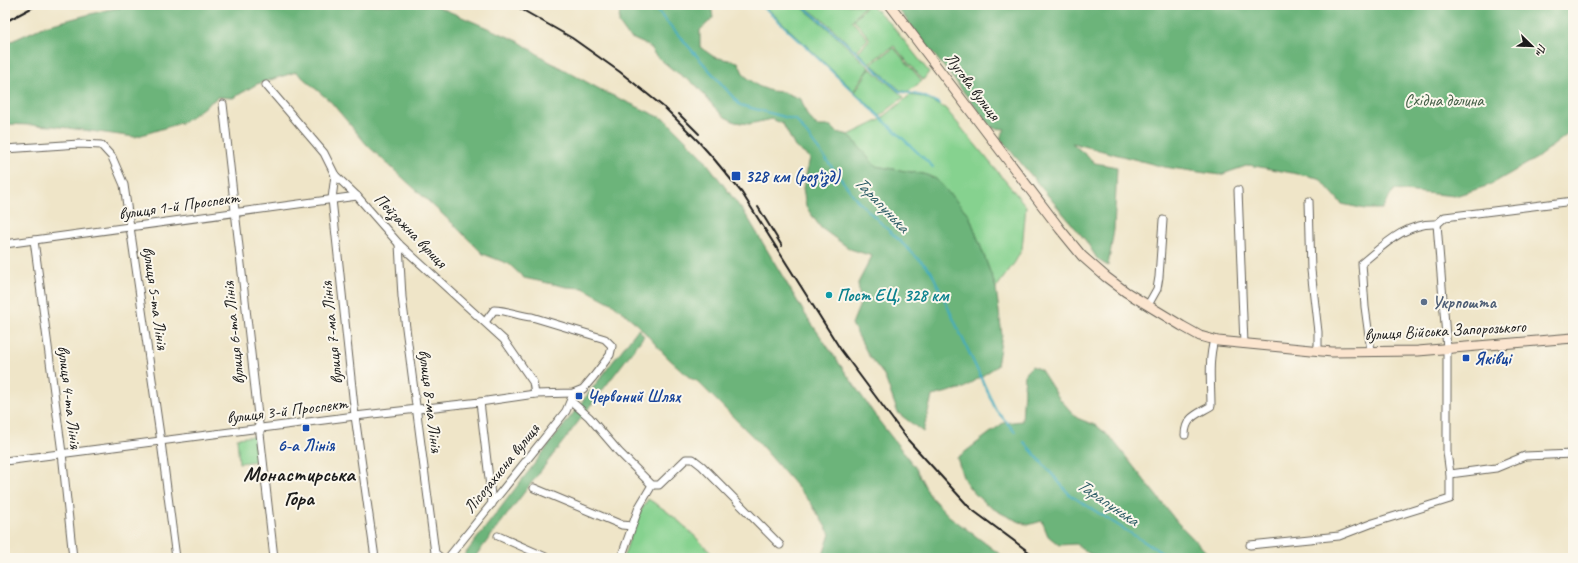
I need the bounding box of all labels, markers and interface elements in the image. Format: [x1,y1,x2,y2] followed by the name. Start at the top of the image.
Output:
[1512,26,1552,66] north arrow
[1532,42,1550,59] text: Пн
[940,48,1006,125] street label: Лугова вулиця
[1404,90,1485,111] park label: Східна долина
[745,166,841,188] place label: 328 км (роз'їзд)
[730,170,742,182] marker: 328 км (роз'їзд)
[850,171,916,238] water label: Тарапунька
[117,186,242,224] street label: вулиця 1-й Проспект
[369,189,453,274] street label: Пейзажна вулиця
[138,245,173,352] street label: вулиця 5-та Лінія
[218,279,249,386] street label: вулиця 6-та Лінія
[316,280,347,386] street label: вулиця 7-ма Лінія
[837,285,950,306] place label: Пост ЕЦ, 328 км
[824,290,834,300] marker: Пост ЕЦ, 328 км
[1432,292,1497,313] place label: Укрпошта
[1419,297,1429,307] marker: Укрпошта
[1364,316,1527,345] street label: вулиця Війська Запорозького
[53,344,86,451] street label: вулиця 4-та Лінія
[414,348,447,455] street label: вулиця 8-ма Лінія
[1474,348,1513,369] place label: Яківці
[1461,353,1471,363] marker: Яківці
[587,386,682,407] place label: Червоний Шлях
[574,391,584,401] marker: Червоний Шлях
[225,392,350,428] street label: вулиця 3-й Проспект
[459,419,545,518] street label: Лісозахисна вулиця
[301,423,311,433] marker: 6-а Лінія
[278,435,335,456] place label: 6-а Лінія
[243,461,356,511] district label: Монастирська Гора
[1073,473,1145,532] water label: Тарапунька

